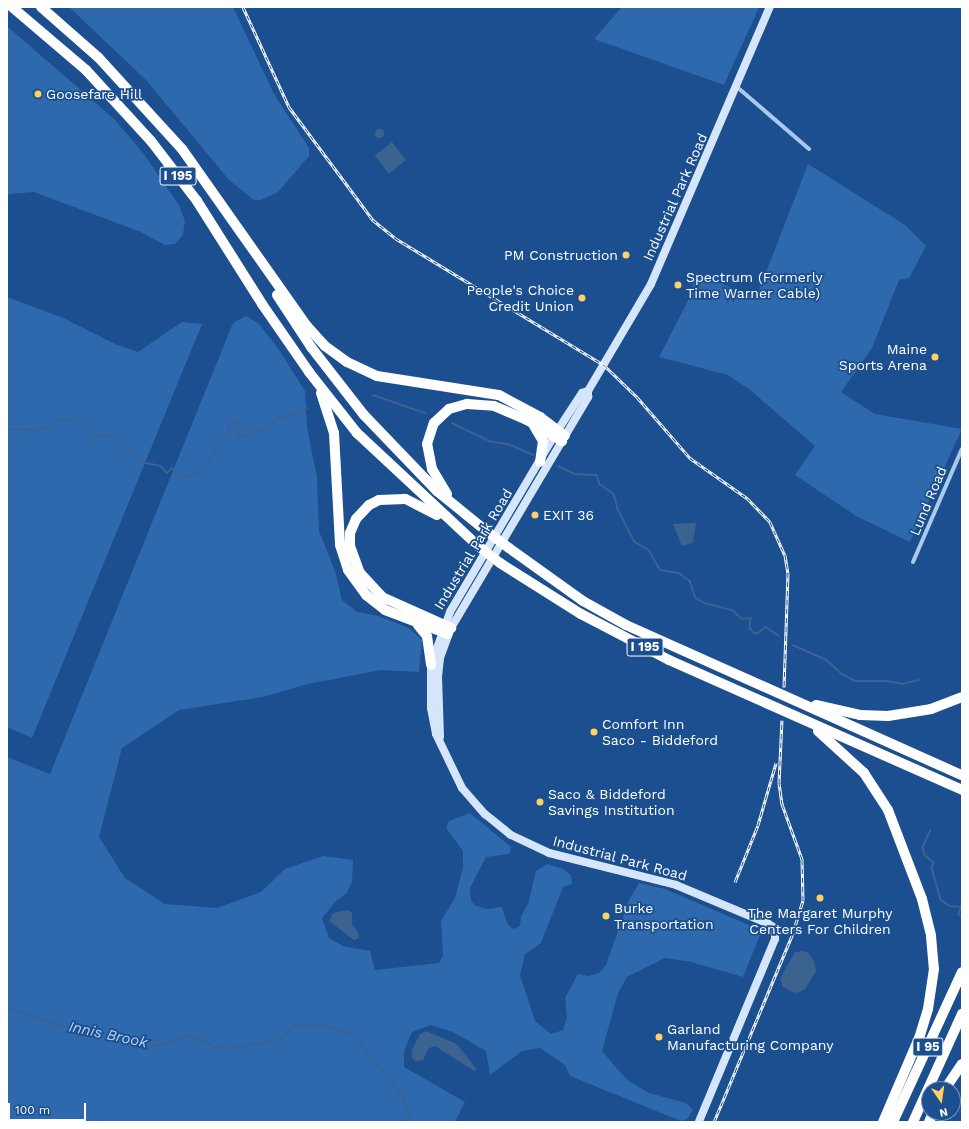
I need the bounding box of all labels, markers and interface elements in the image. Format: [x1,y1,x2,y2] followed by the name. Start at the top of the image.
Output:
[46,86,142,102] place label: Goosefare Hill
[33,89,43,99] marker: Goosefare Hill
[639,130,711,264] street label: Industrial Park Road
[159,165,197,187] road number: I 195
[504,247,618,263] place label: PM Construction
[621,250,631,260] marker: PM Construction
[686,269,823,302] place label: Spectrum (Formerly Time Warner Cable)
[673,280,683,290] marker: Spectrum (Formerly Time Warner Cable)
[467,282,574,314] place label: People's Choice Credit Union
[577,293,587,303] marker: People's Choice Credit Union
[838,341,927,374] place label: Maine Sports Arena
[930,352,940,362] marker: Maine Sports Arena
[906,464,950,538] street label: Lund Road
[430,485,516,613] street label: Industrial Park Road
[543,507,594,523] place label: EXIT 36
[530,510,540,520] marker: EXIT 36
[626,636,664,658] road number: I 195
[602,716,718,748] place label: Comfort Inn Saco - Biddeford
[589,727,599,737] marker: Comfort Inn Saco - Biddeford
[548,786,675,818] place label: Saco & Biddeford Savings Institution
[535,797,545,807] marker: Saco & Biddeford Savings Institution
[551,832,689,884] street label: Industrial Park Road
[815,893,825,903] marker: The Margaret Murphy Centers For Children
[614,900,714,932] place label: Burke Transportation
[748,905,892,938] place label: The Margaret Murphy Centers For Children
[601,911,611,921] marker: Burke Transportation
[67,1018,149,1052] water label: Innis Brook
[667,1021,834,1054] place label: Garland Manufacturing Company
[654,1032,664,1042] marker: Garland Manufacturing Company
[912,1036,944,1058] road number: I 95
[921,1081,961,1121] north arrow
[10,1095,88,1121] scale bar
[15,1103,50,1117] text: 100 m
[938,1105,949,1119] text: N

